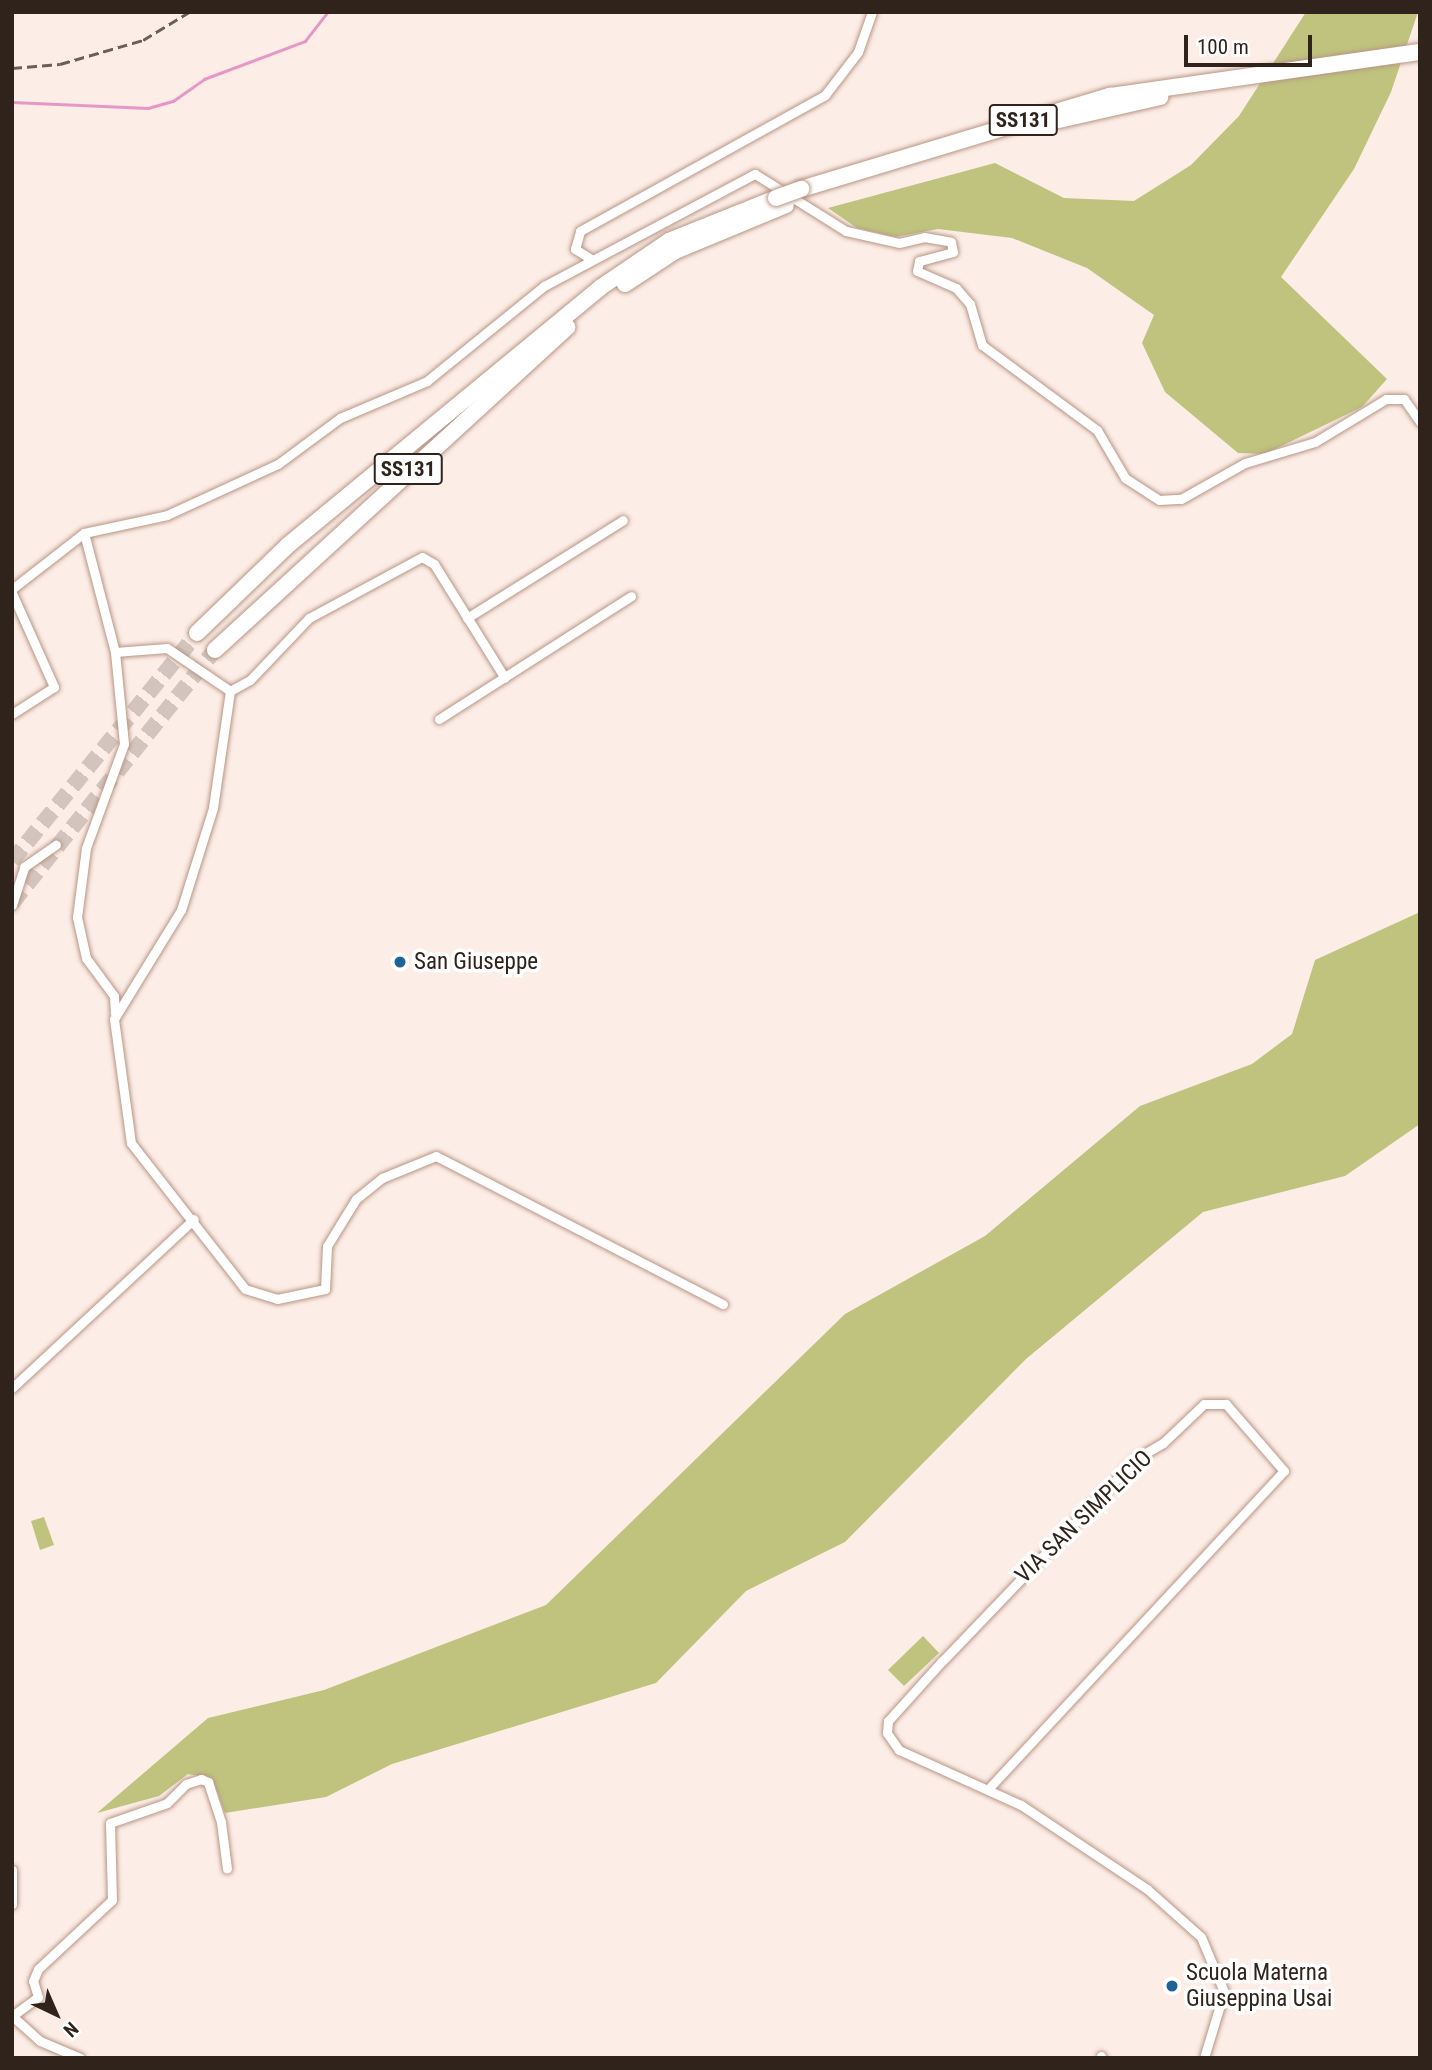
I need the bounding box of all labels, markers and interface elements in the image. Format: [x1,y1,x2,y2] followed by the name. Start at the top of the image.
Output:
[1187,21,1315,65] scale bar
[1197,35,1249,59] text: 100 m
[988,102,1058,138] road number: SS131
[373,452,443,486] road number: SS131
[414,948,538,976] place label: San Giuseppe
[392,954,408,970] marker: San Giuseppe
[1010,1445,1158,1589] street label: VIA SAN SIMPLICIO
[1186,1959,1332,2013] place label: Scuola Materna Giuseppina Usai
[1164,1978,1180,1994] marker: Scuola Materna Giuseppina Usai
[21,1979,91,2049] north arrow
[59,2017,83,2042] text: N

